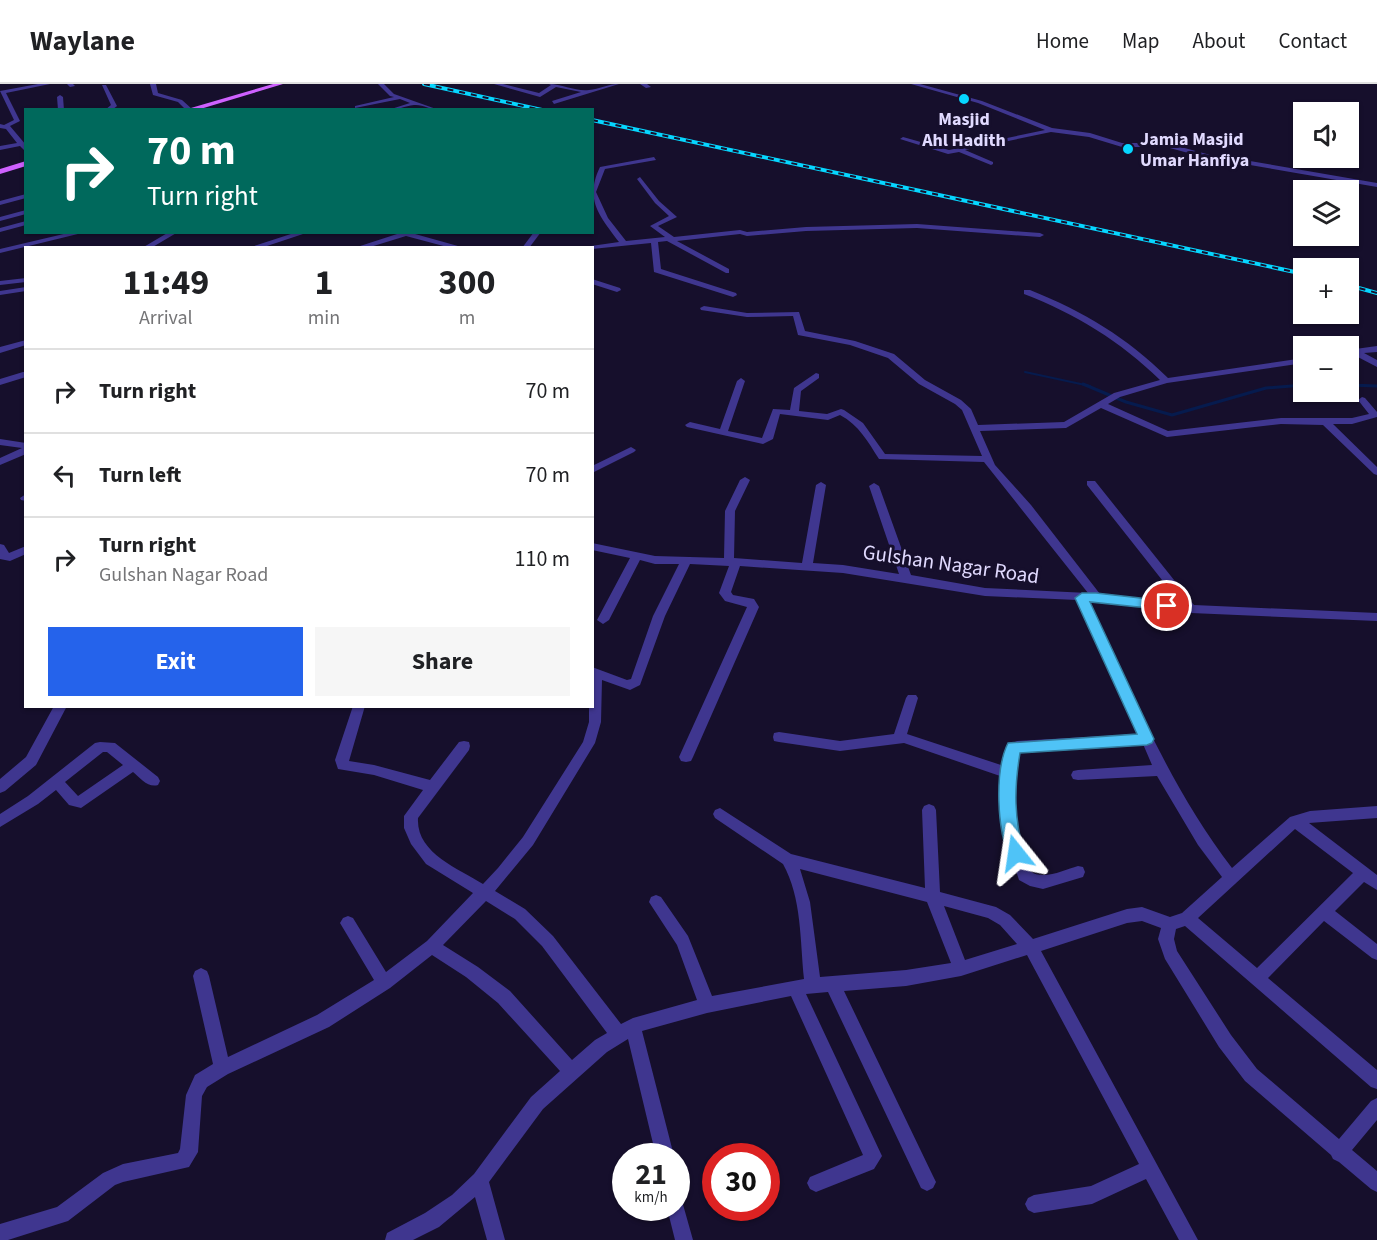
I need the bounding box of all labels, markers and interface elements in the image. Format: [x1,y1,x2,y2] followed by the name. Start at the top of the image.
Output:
[30,21,135,61] text: Waylane
[1036,26,1089,56] text: Home
[1122,26,1160,56] text: Map
[1193,26,1245,56] text: About
[1278,26,1347,56] text: Contact
[957,92,971,106] marker: Masjid Ahl Hadith
[1293,102,1359,402] map controls
[1293,102,1359,168] button: sound
[921,107,1006,153] place label: Masjid Ahl Hadith
[147,121,236,181] text: 70 m
[1140,127,1249,173] place label: Jamia Masjid Umar Hanfiya
[48,132,126,210] icon: right
[1121,142,1135,156] marker: Jamia Masjid Umar Hanfiya
[147,177,258,216] text: Turn right
[1293,180,1359,246] button: layers
[122,257,209,308] text: 11:49
[314,257,333,308] text: 1
[439,257,496,308] text: 300
[1293,258,1359,324] button: +
[139,304,193,332] text: Arrival
[308,304,340,332] text: min
[459,304,475,332] text: m
[1293,336,1359,402] button: −
[48,375,81,408] icon: right
[99,375,196,407] text: Turn right
[525,375,570,407] text: 70 m
[48,459,81,492] icon: left
[99,459,181,491] text: Turn left
[525,459,570,491] text: 70 m
[99,529,196,561] text: Turn right
[861,537,1041,591] street label: Gulshan Nagar Road
[48,543,81,576] icon: right
[515,543,570,575] text: 110 m
[99,561,268,589] text: Gulshan Nagar Road
[1141,580,1192,631] pin
[1150,589,1183,622] icon: arrive
[48,627,303,696] button: Exit
[315,627,570,696] button: Share
[984,821,1048,885] position arrow
[702,1143,780,1221] speed limit sign: 30
[635,1153,667,1196] text: 21
[634,1187,668,1208] text: km/h

